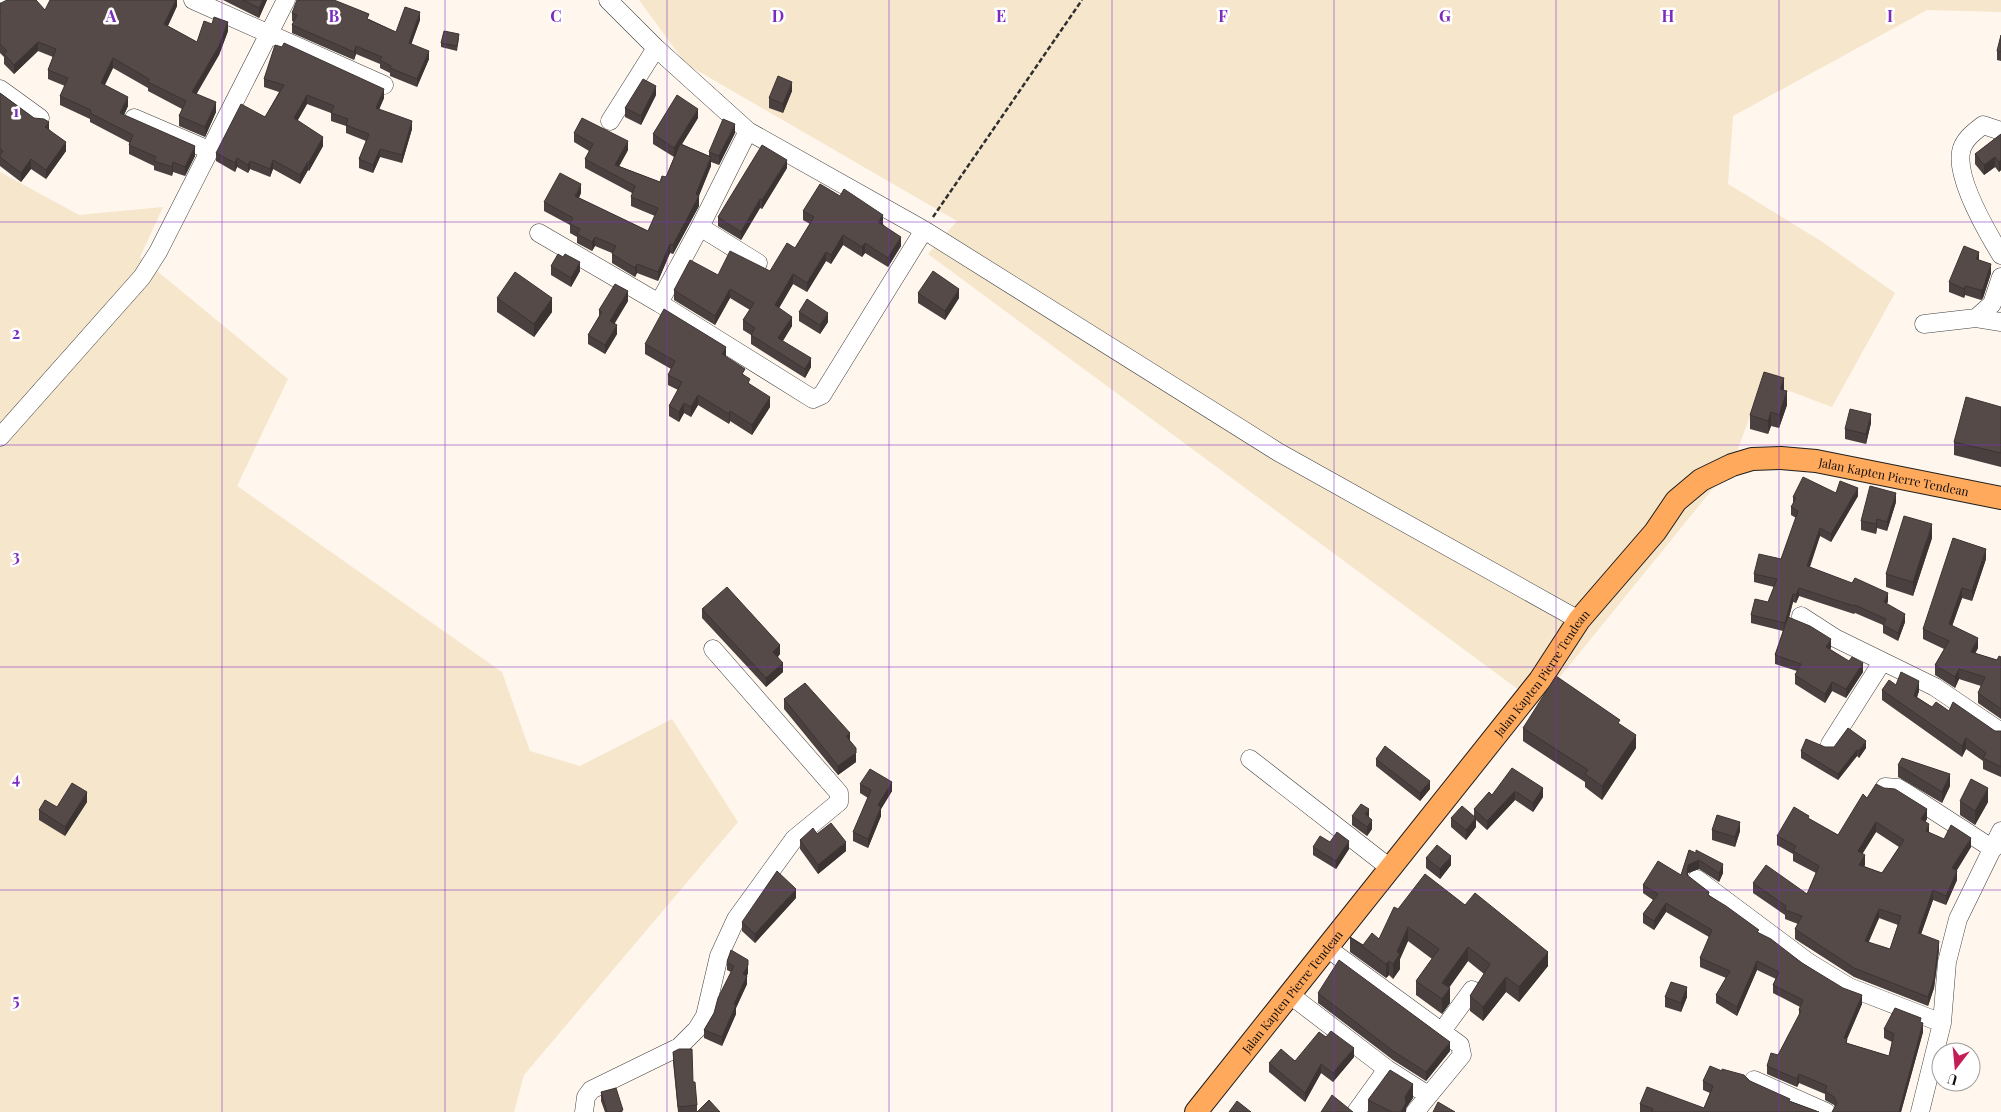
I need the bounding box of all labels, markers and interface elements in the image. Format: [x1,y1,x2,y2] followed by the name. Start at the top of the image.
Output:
[105,5,117,26] text: A
[329,5,340,26] text: B
[550,5,562,26] text: C
[772,5,784,26] text: D
[996,5,1006,26] text: E
[1218,5,1228,26] text: F
[1439,5,1451,26] text: G
[1662,5,1675,26] text: H
[1887,5,1893,26] text: I
[13,100,19,121] text: 1
[12,322,20,343] text: 2
[1816,454,1970,499] street label: Jalan Kapten Pierre Tendean
[12,545,20,566] text: 3
[1490,606,1593,740] street label: Jalan Kapten Pierre Tendean
[12,767,20,788] text: 4
[1237,927,1346,1057] street label: Jalan Kapten Pierre Tendean
[12,989,20,1010] text: 5
[1931,1042,1981,1092] north arrow
[1945,1069,1960,1090] text: U

